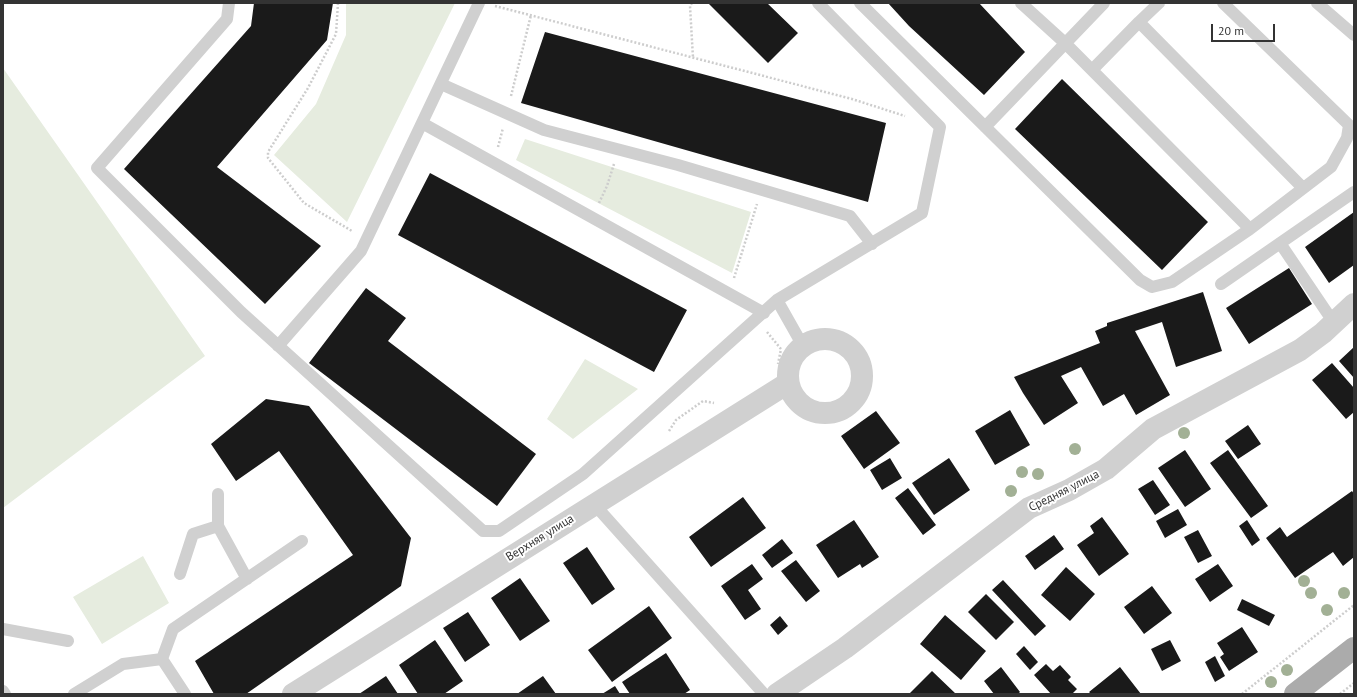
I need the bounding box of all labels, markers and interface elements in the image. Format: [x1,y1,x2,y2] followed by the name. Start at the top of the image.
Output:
[1213,16,1277,42] scale bar
[1218,23,1244,38] text: 20 m
[1026,467,1102,515] street label: Средняя улица
[503,511,577,565] street label: Верхняя улица

